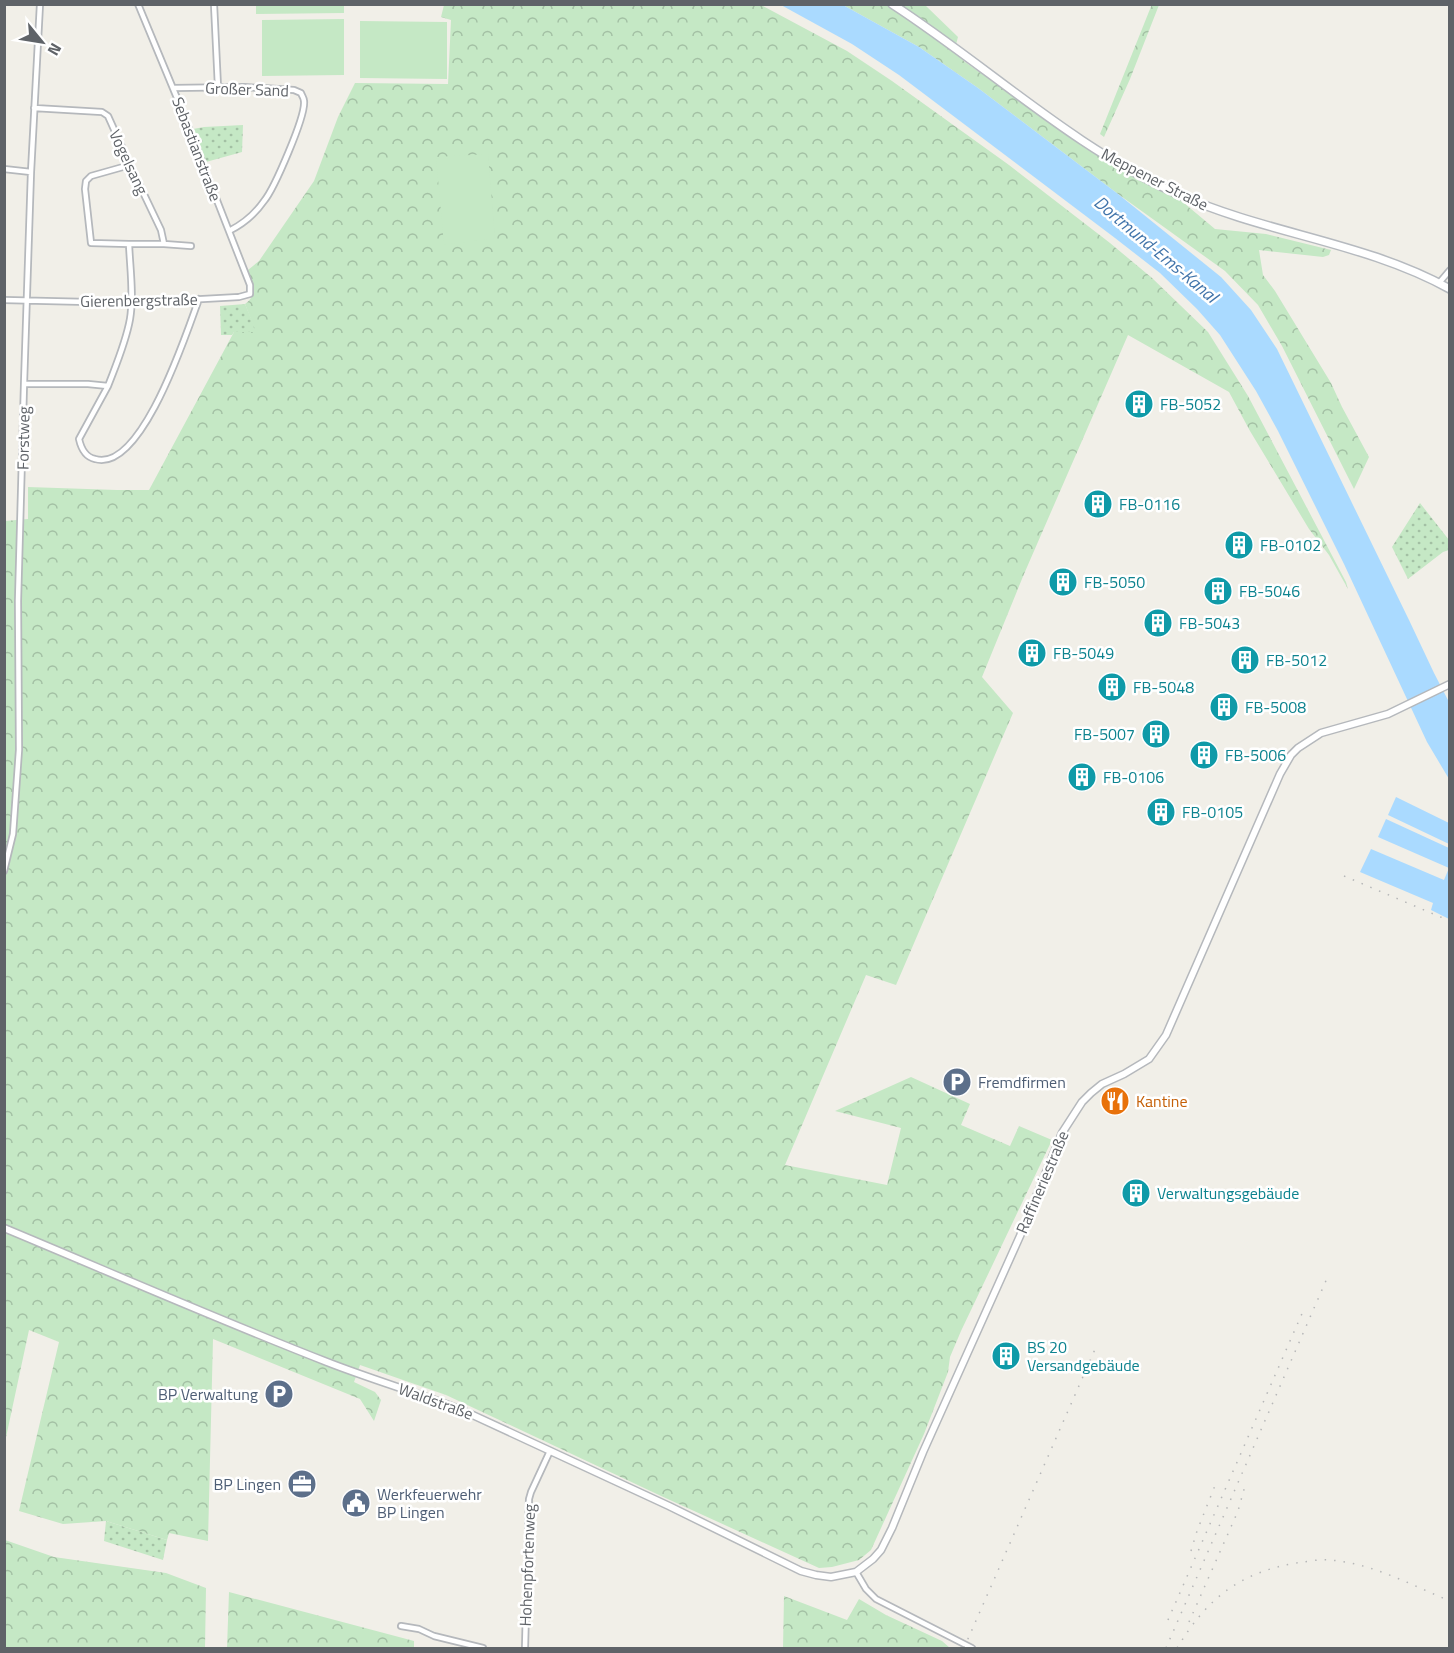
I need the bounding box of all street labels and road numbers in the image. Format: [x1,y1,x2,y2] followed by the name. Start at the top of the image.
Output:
[205,76,289,102] street label: Großer Sand
[166,93,228,205] street label: Sebastianstraße
[103,125,155,199] street label: Vogelsang
[1097,142,1213,216] street label: Meppener Straße
[80,287,198,313] street label: Gierenbergstraße
[10,406,36,470] street label: Forstweg
[1010,1127,1074,1237] street label: Raffineriestraße
[395,1376,477,1426] street label: Waldstraße
[513,1503,541,1627] street label: Hohenpfortenweg

